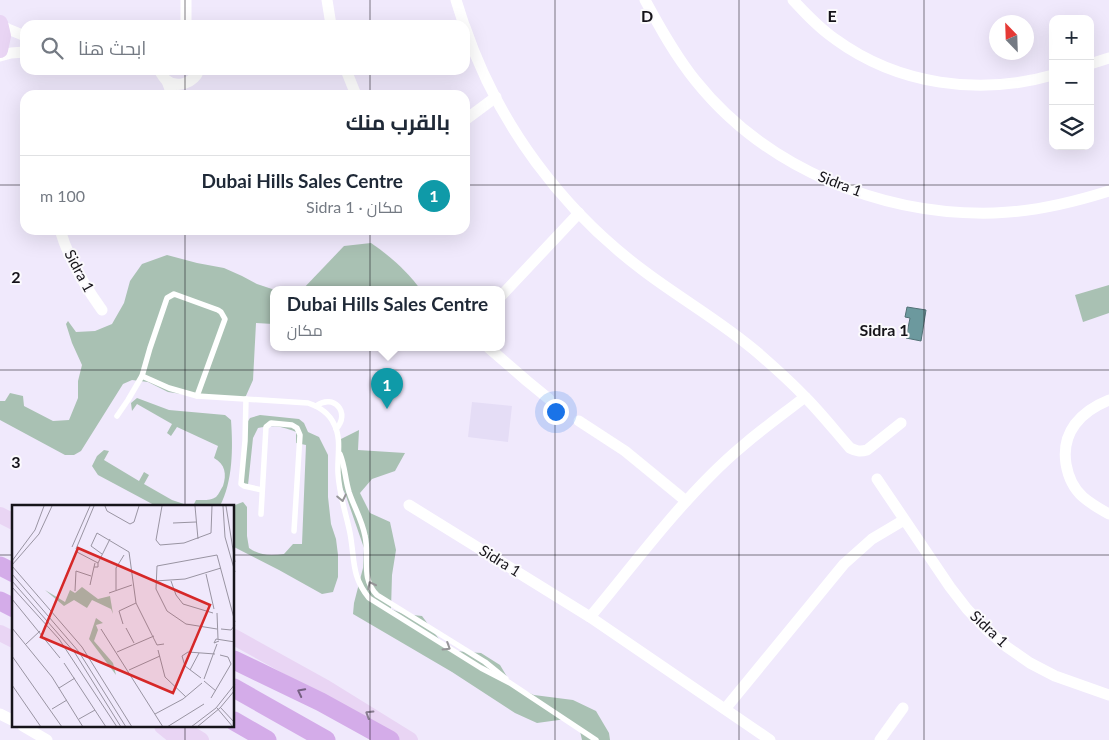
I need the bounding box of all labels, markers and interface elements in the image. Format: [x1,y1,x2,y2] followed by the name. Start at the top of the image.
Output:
[641,6,653,25] text: D
[827,6,837,25] text: E
[989,15,1034,60] north arrow
[1049,15,1094,150] map controls
[1049,15,1094,60] button: +
[20,20,470,75] search box
[38,34,66,62] icon: search
[78,36,146,59] text: ابحث هنا
[1049,60,1094,105] button: −
[1049,105,1094,150] button: layers
[346,109,450,134] text: بالقرب منك
[816,167,865,200] street label: Sidra 1
[201,169,403,192] text: Dubai Hills Sales Centre
[40,186,85,205] text: 100 m
[429,186,439,205] text: 1
[306,197,403,216] text: مكان · Sidra 1
[61,246,98,295] street label: Sidra 1
[11,267,21,286] text: 2
[270,286,505,351] popup
[287,292,488,315] text: Dubai Hills Sales Centre
[287,320,323,339] text: مكان
[859,320,909,339] district label: Sidra 1
[371,368,403,409] pin: 1
[543,399,569,425] your location
[11,452,21,471] text: 3
[336,493,346,502] one-way arrow
[12,505,235,728] inset map
[477,540,525,580] street label: Sidra 1
[367,582,377,591] one-way arrow
[967,606,1012,650] street label: Sidra 1
[442,640,451,650] one-way arrow
[297,688,306,698] one-way arrow
[366,711,375,720] one-way arrow

